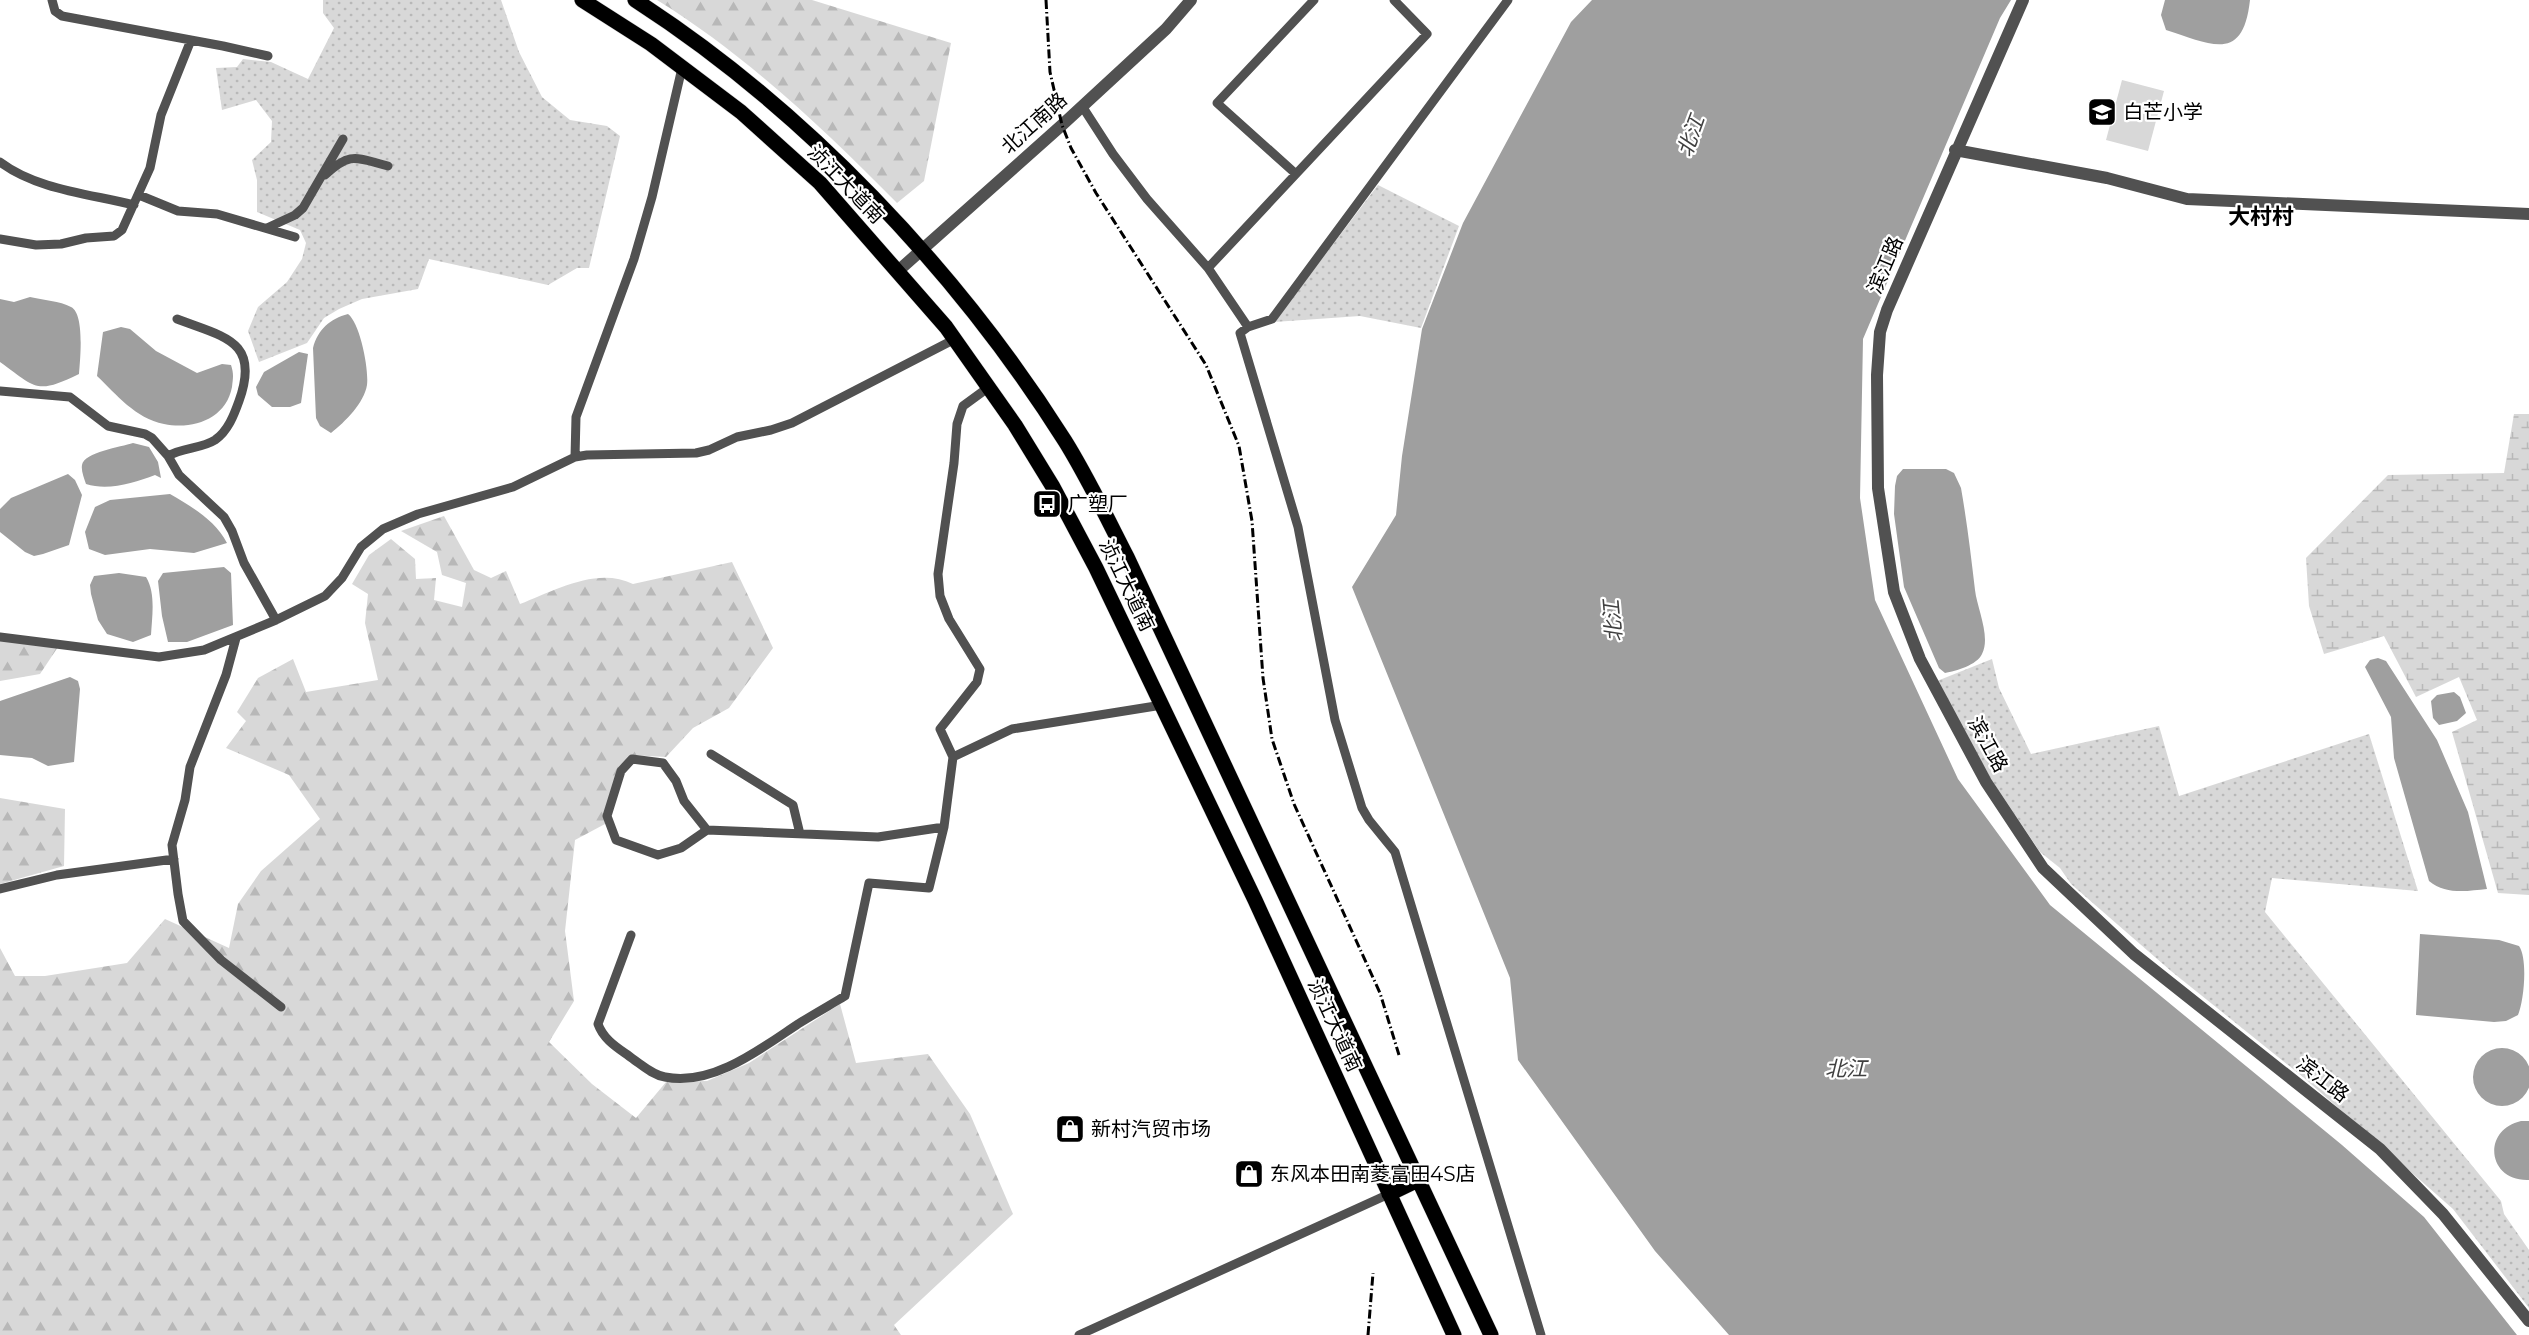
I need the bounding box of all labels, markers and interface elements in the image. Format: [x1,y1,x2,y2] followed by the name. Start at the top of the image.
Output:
[996,87,1072,159] street label: 北江南路
[2086,96,2118,128] school or university icon: 白芒小学
[2123,100,2203,124] place label: 白芒小学
[1672,110,1710,160] water label: 北江
[803,140,889,228] street label: 浈江大道南
[2228,203,2294,230] district label: 大村村
[1862,233,1908,297] street label: 滨江路
[1031,488,1063,520] bus stop icon: 广塑厂
[1068,492,1128,516] place label: 广塑厂
[1094,535,1160,635] street label: 浈江大道南
[1598,597,1627,643] water label: 北江
[1963,712,2013,776] street label: 滨江路
[1303,975,1367,1075] street label: 浈江大道南
[2292,1051,2354,1107] street label: 滨江路
[1825,1056,1869,1081] water label: 北江
[1054,1113,1086,1145] shop icon: 新村汽贸市场
[1091,1117,1211,1141] place label: 新村汽贸市场
[1233,1158,1265,1190] shop icon: 东风本田南菱富田4S店
[1270,1162,1476,1186] place label: 东风本田南菱富田4S店

